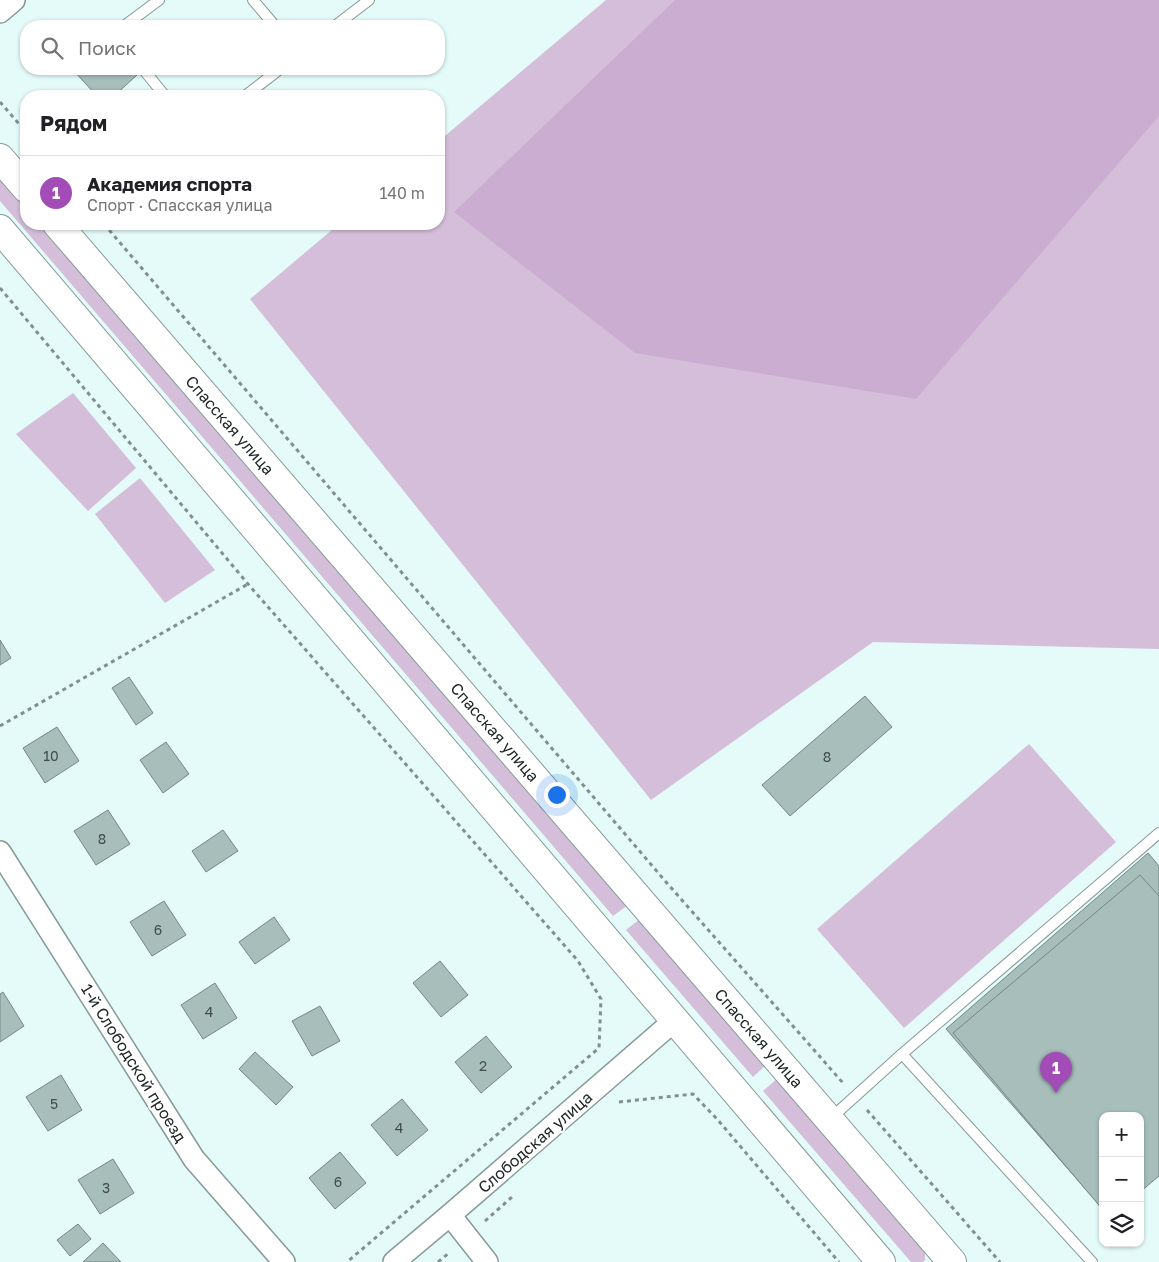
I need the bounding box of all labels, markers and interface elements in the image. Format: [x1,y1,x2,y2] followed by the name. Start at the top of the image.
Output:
[20,20,445,75] search box
[38,34,66,62] icon: search
[78,36,137,59] text: Поиск
[40,110,107,136] text: Рядом
[87,172,252,195] text: Академия спорта
[52,183,60,203] text: 1
[379,183,425,203] text: 140 m
[87,195,272,215] text: Спорт · Спасская улица
[181,371,279,479] street label: Спасская улица
[446,678,544,786] street label: Спасская улица
[43,747,59,764] house number: 10
[823,748,831,765] house number: 8
[544,782,570,808] your location
[98,830,106,847] house number: 8
[154,921,162,938] house number: 6
[77,980,191,1146] street label: 1-й Слободской проезд
[710,984,808,1092] street label: Спасская улица
[205,1003,213,1020] house number: 4
[1040,1052,1072,1093] pin: 1
[479,1057,487,1074] house number: 2
[474,1087,596,1197] street label: Слободская улица
[50,1095,58,1112] house number: 5
[1099,1112,1144,1247] map controls
[1099,1112,1144,1157] button: +
[395,1119,403,1136] house number: 4
[1099,1157,1144,1202] button: −
[334,1173,342,1190] house number: 6
[102,1179,110,1196] house number: 3
[1099,1202,1144,1247] button: layers

